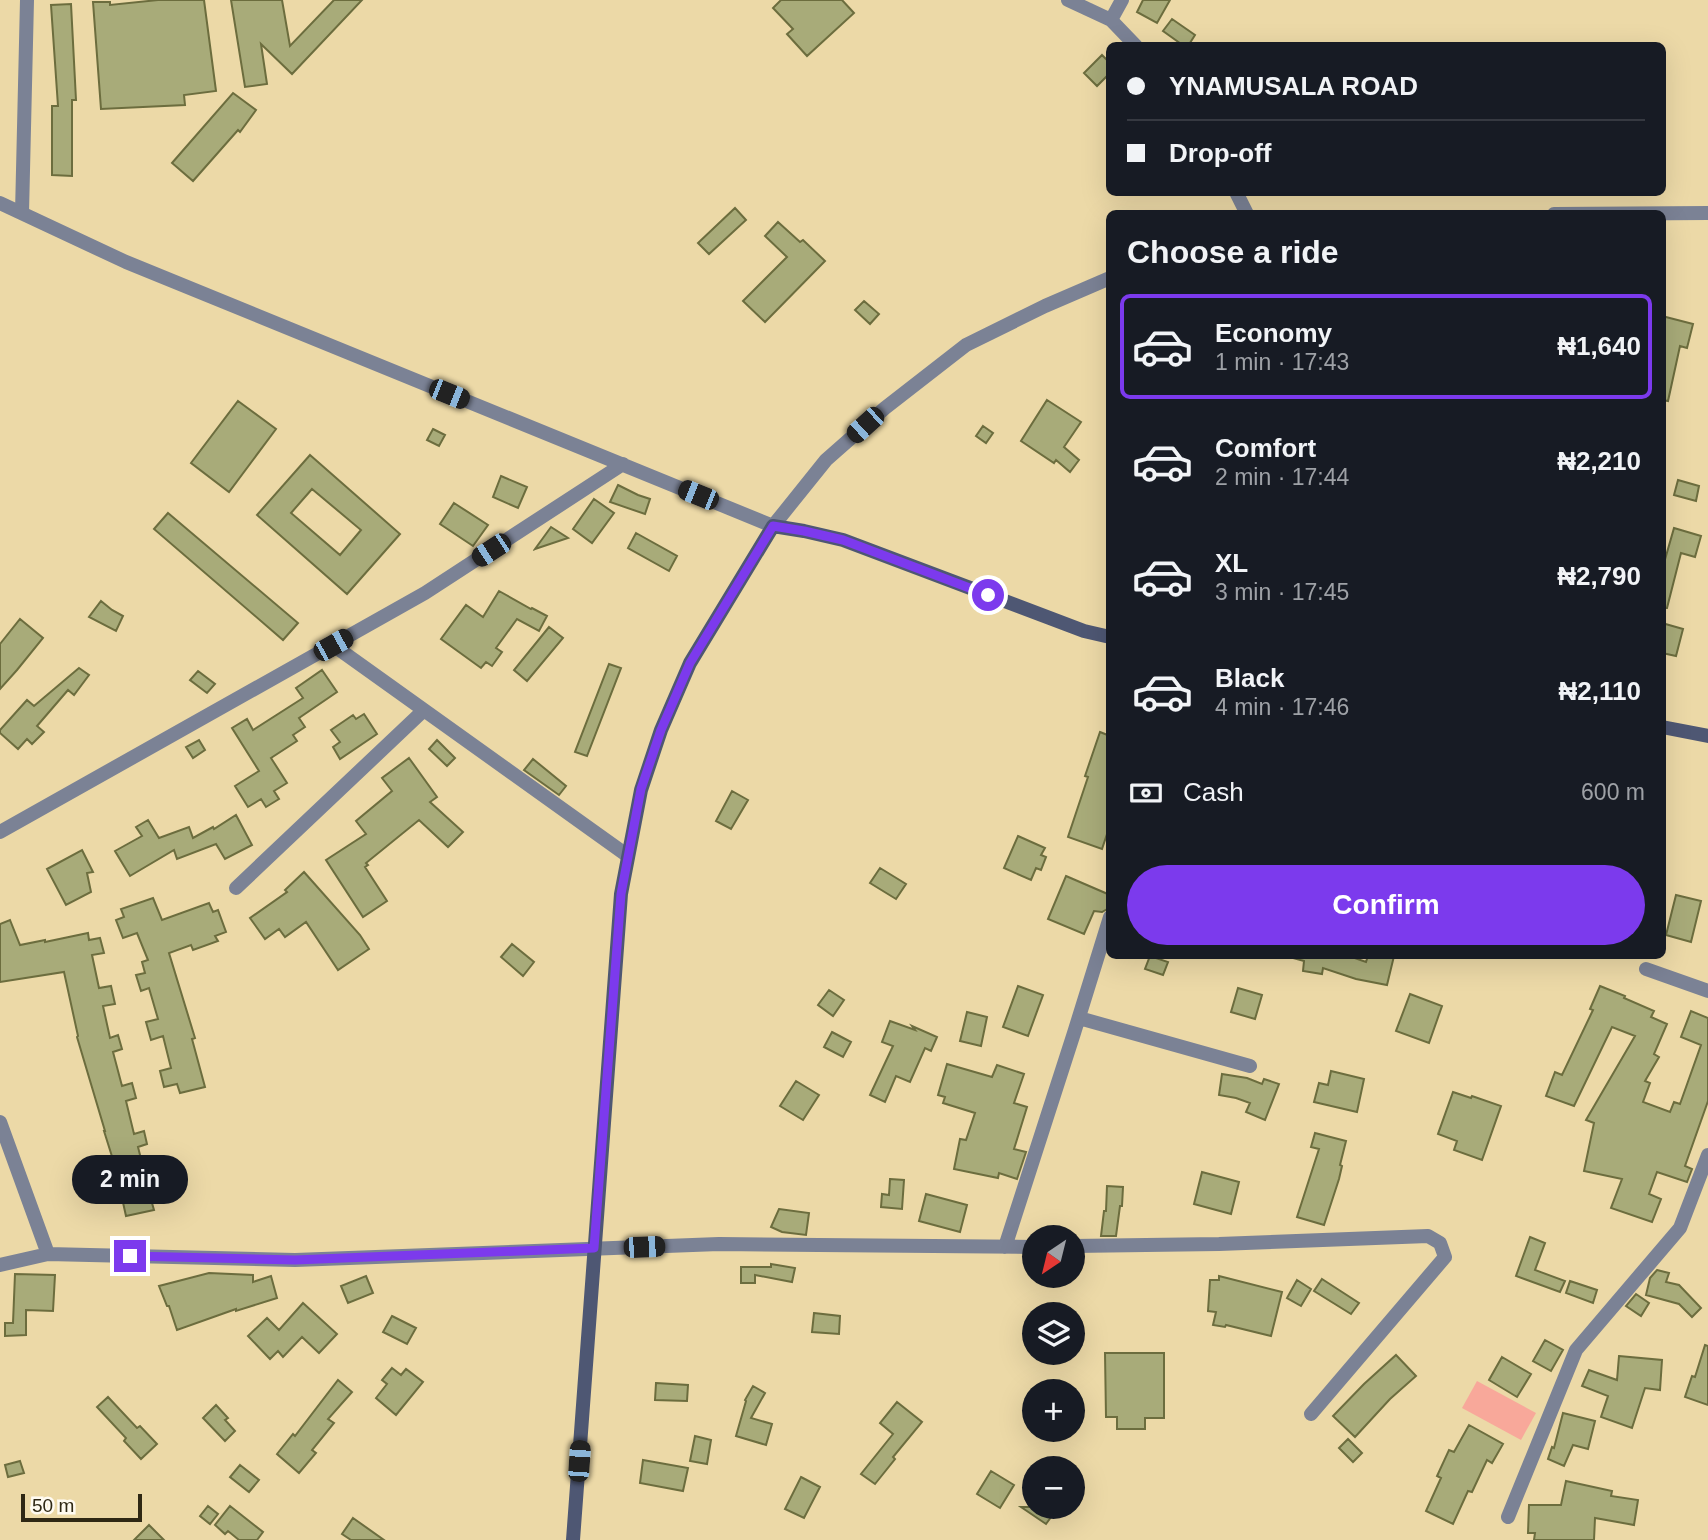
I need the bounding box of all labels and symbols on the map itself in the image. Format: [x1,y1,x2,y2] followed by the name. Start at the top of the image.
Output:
[426,376,473,412] car
[843,403,888,447] car
[675,477,722,513] car
[468,530,515,570] car
[972,579,1004,611] route start
[310,626,357,664] car
[72,1154,188,1204] callout: 2 min
[1022,1225,1085,1288] north arrow
[623,1236,666,1258] car
[114,1240,146,1272] route end
[568,1439,591,1483] car
[21,1491,142,1523] scale bar

